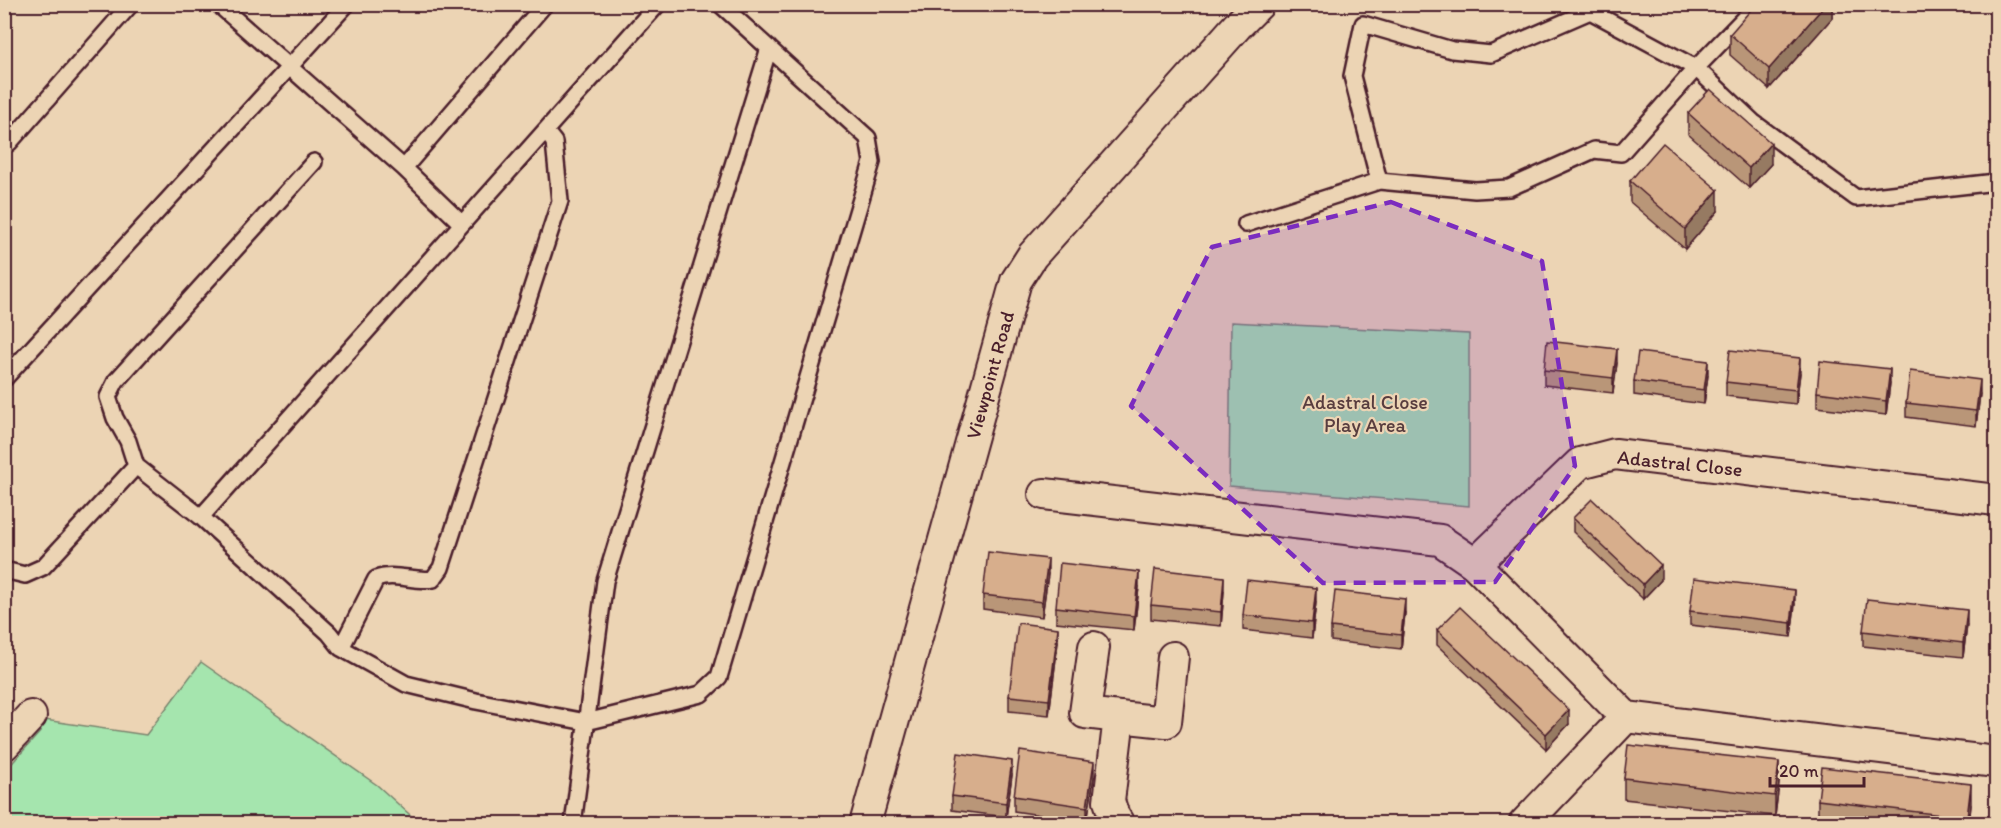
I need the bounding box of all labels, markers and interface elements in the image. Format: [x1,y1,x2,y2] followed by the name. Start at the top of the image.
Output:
[961,308,1019,442] street label: Viewpoint Road
[1302,390,1428,437] park label: Adastral Close Play Area
[1616,444,1744,482] street label: Adastral Close
[1770,750,1864,788] scale bar
[1779,760,1819,782] text: 20 m

